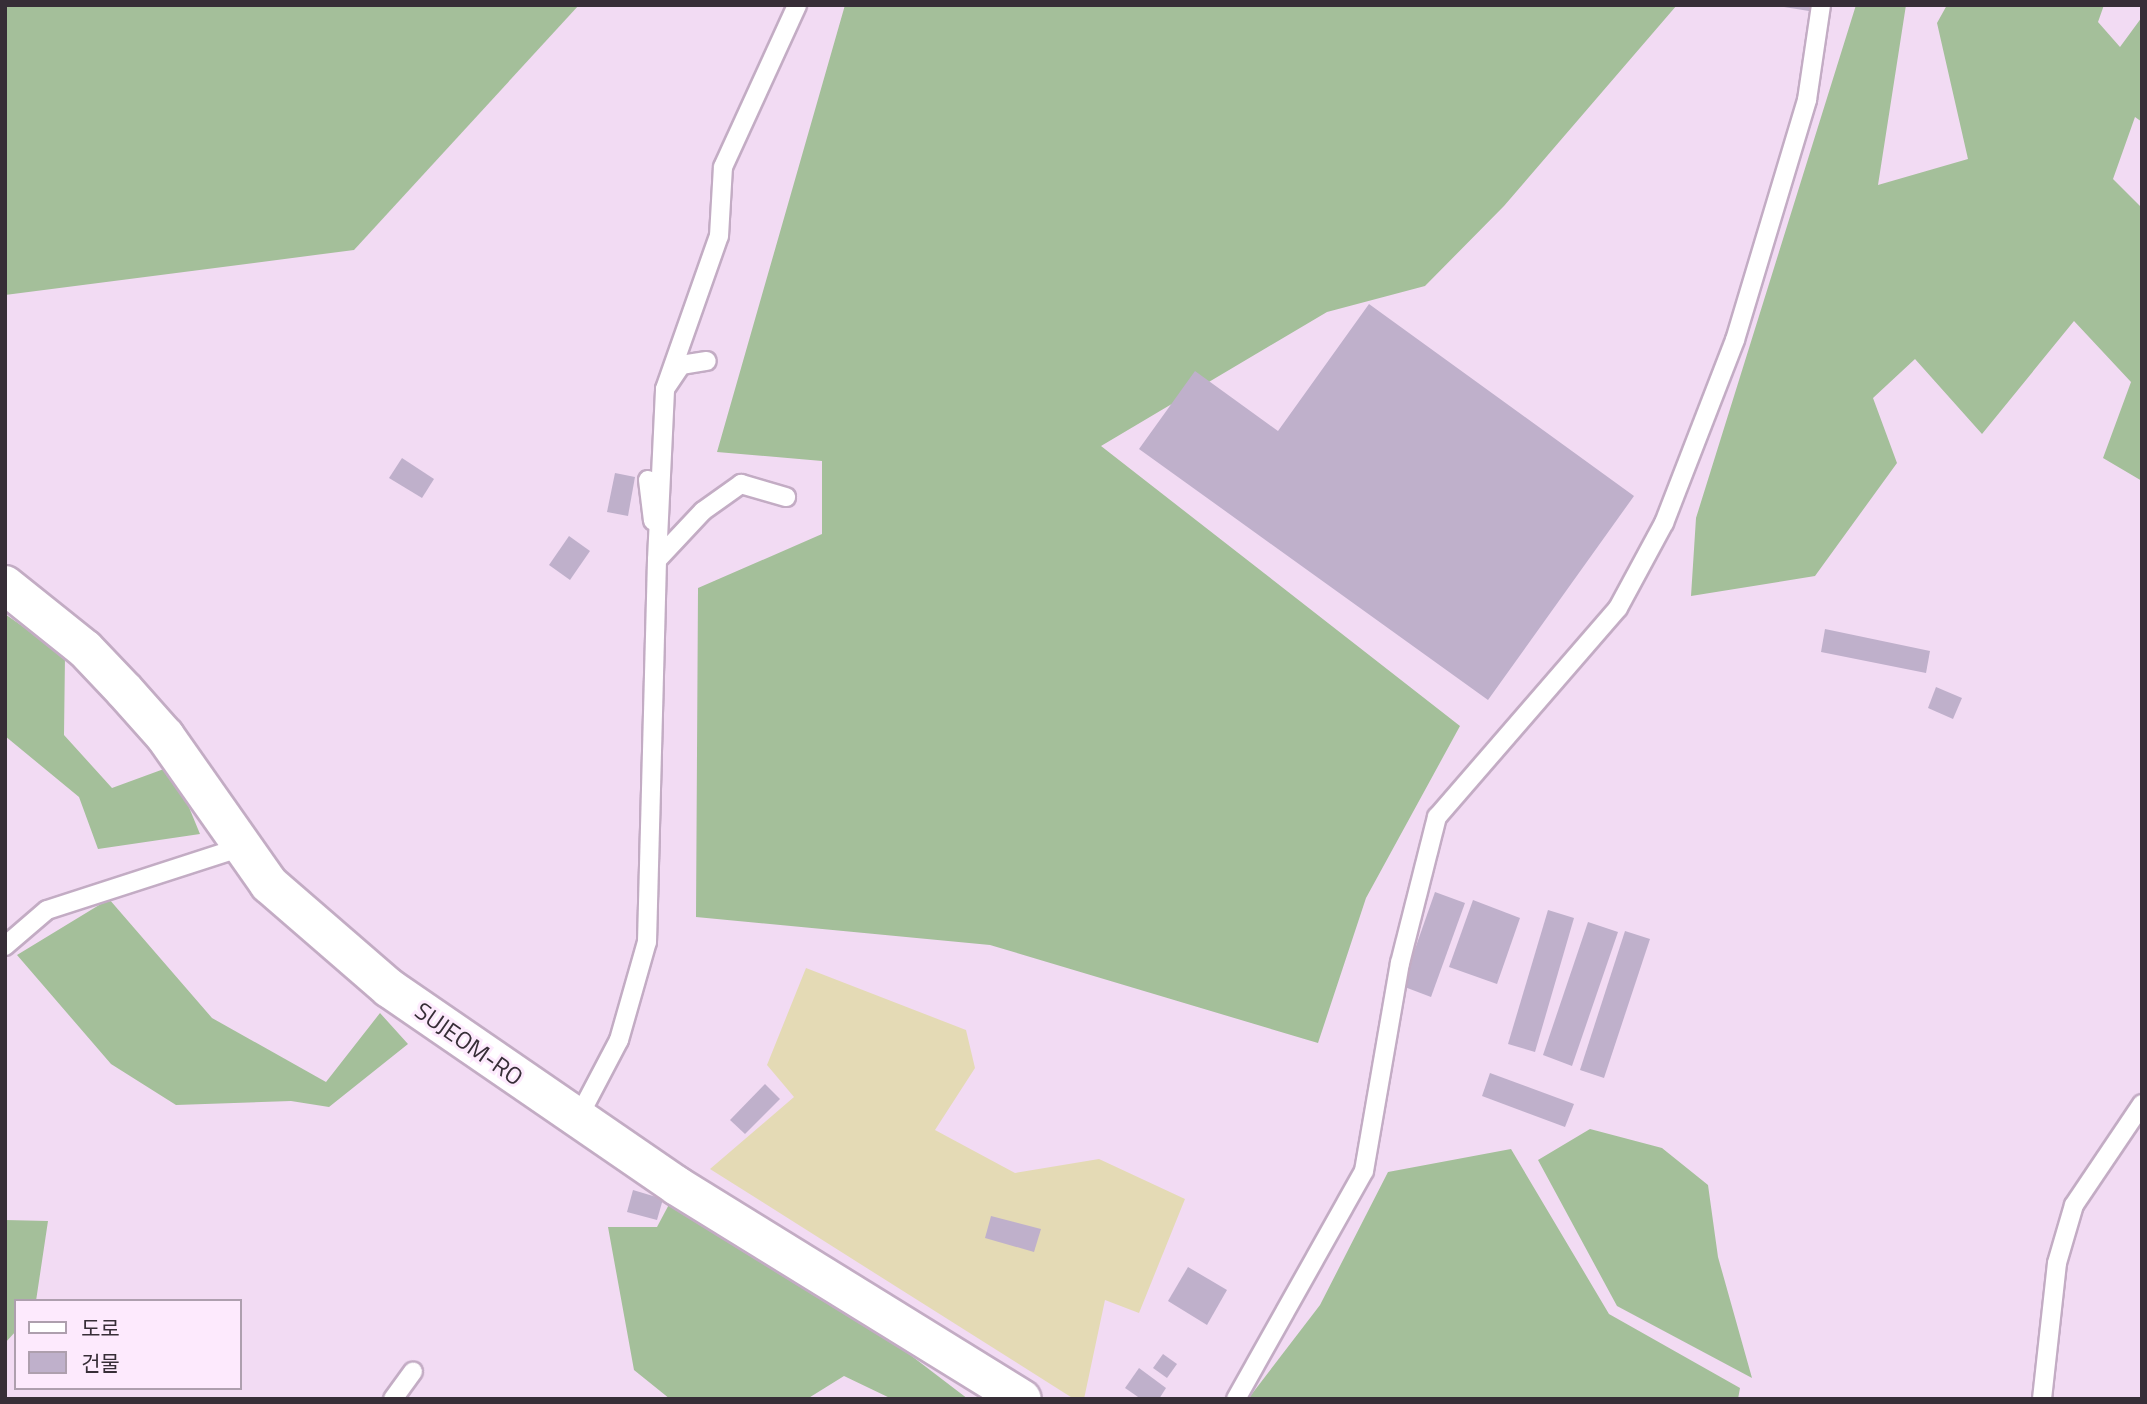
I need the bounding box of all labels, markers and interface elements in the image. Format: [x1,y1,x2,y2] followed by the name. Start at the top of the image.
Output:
[409,996,529,1092] street label: SUJEOM-RO
[14,1299,242,1390] legend
[81,1312,120,1344] text: 도로
[81,1347,120,1379] text: 건물

